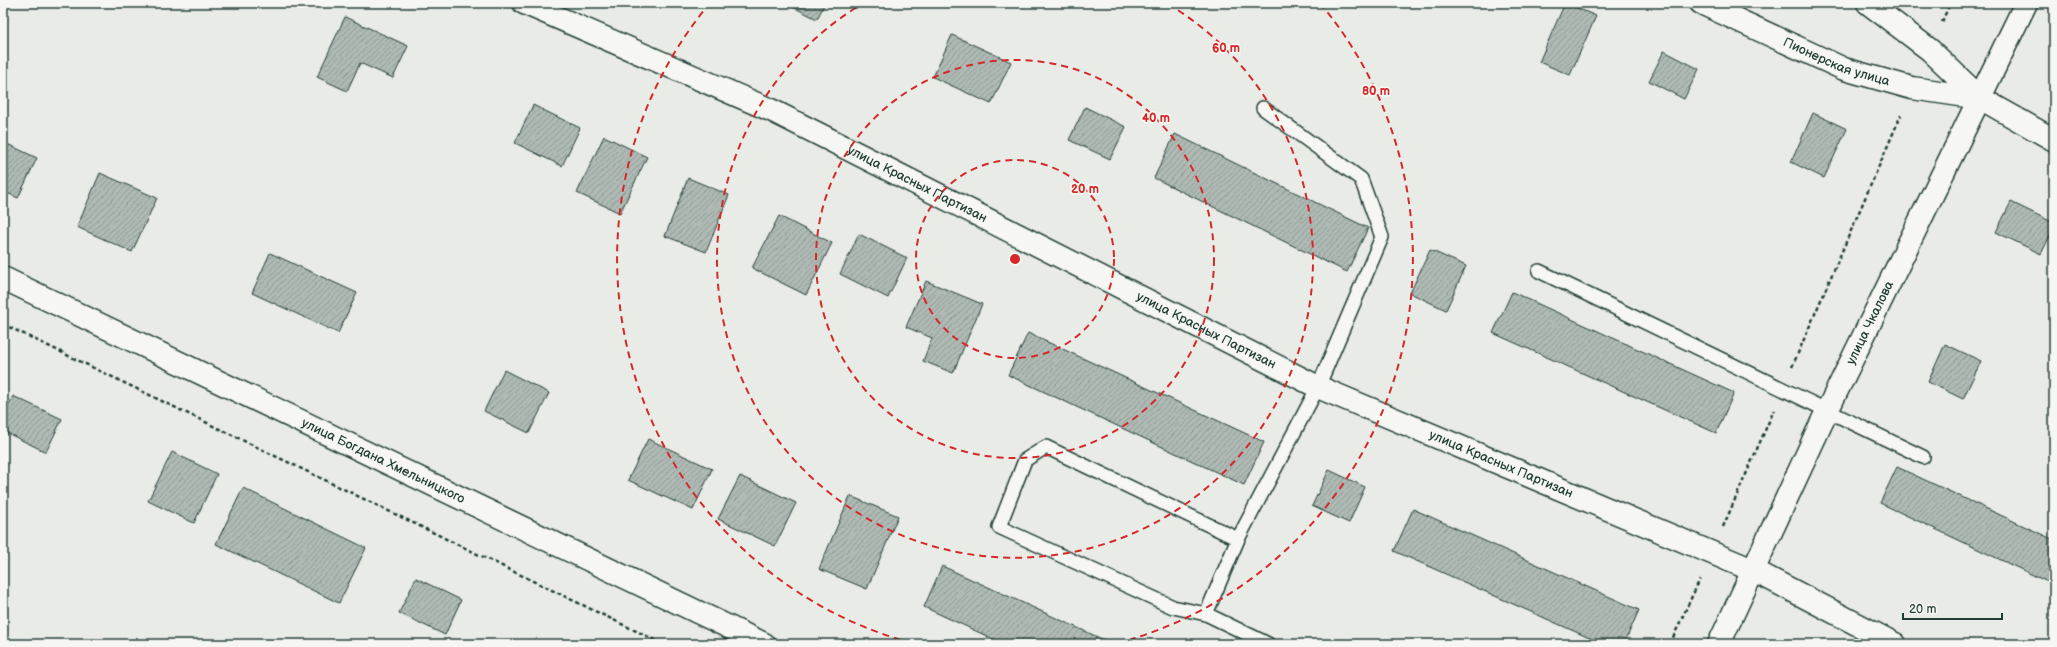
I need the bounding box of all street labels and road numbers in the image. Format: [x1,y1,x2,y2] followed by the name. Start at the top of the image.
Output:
[1781,34,1892,89] street label: Пионерская улица
[845,142,990,226] street label: улица Красных Партизан
[1843,278,1897,367] street label: улица Чкалова
[1134,288,1279,372] street label: улица Красных Партизан
[299,415,468,507] street label: улица Богдана Хмельницкого
[1427,427,1575,501] street label: улица Красных Партизан

